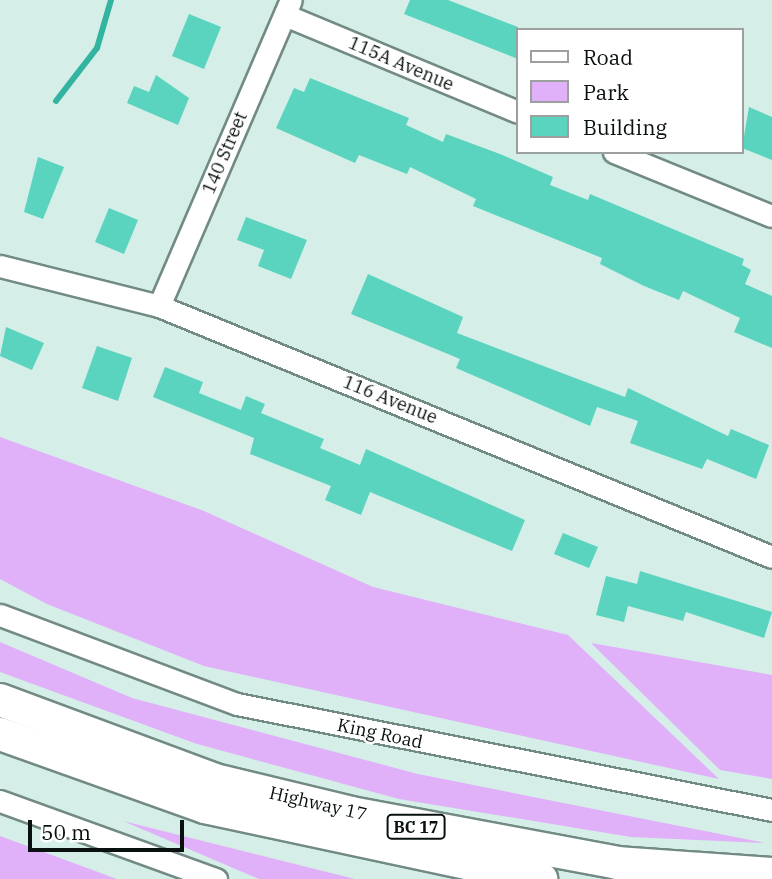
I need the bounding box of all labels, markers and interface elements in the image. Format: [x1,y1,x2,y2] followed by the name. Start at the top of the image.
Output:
[516,28,744,154] legend
[345,32,457,96] street label: 115A Avenue
[583,43,633,71] text: Road
[583,78,629,106] text: Park
[198,109,252,197] street label: 140 Street
[583,113,667,141] text: Building
[340,371,440,429] street label: 116 Avenue
[335,714,425,754] street label: King Road
[267,782,369,826] street label: Highway 17
[32,806,187,850] scale bar
[386,814,446,840] road number: BC 17
[41,818,91,846] text: 50 m

